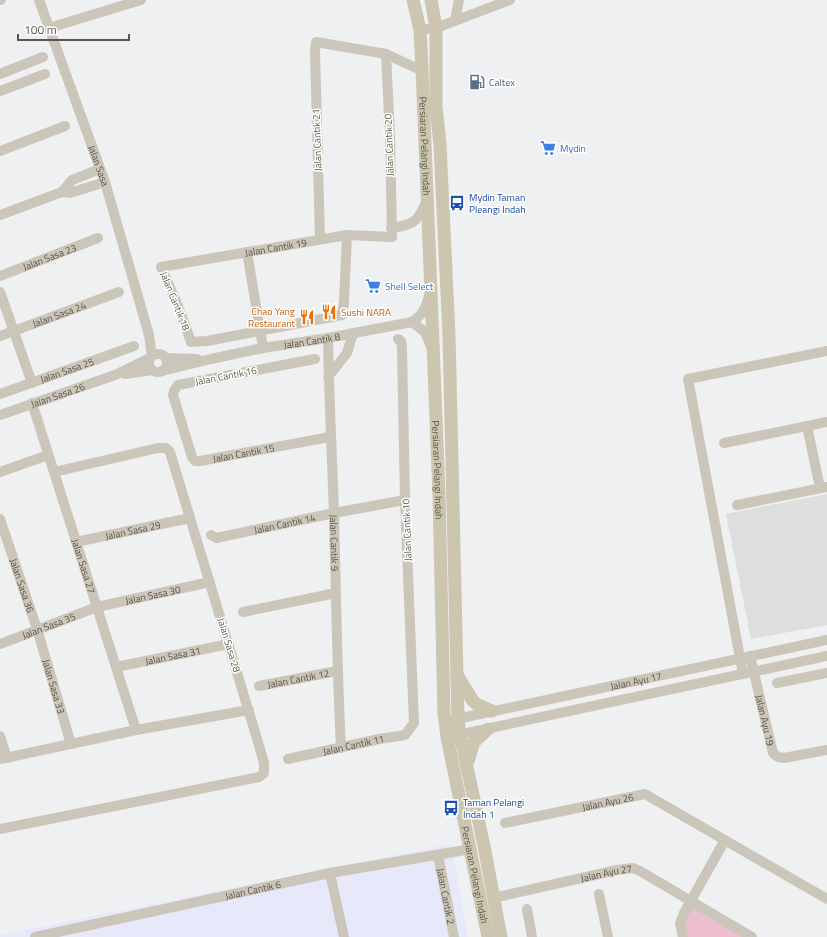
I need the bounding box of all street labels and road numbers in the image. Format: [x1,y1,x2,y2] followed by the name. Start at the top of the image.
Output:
[416,96,435,196] street label: Persiaran Pelangi Indah
[308,109,326,171] street label: Jalan Cantik 21
[380,113,398,176] street label: Jalan Cantik 20
[85,143,113,188] street label: Jalan Sasa
[244,234,308,260] street label: Jalan Cantik 19
[20,240,78,274] street label: Jalan Sasa 23
[156,269,194,333] street label: Jalan Cantik 18
[30,297,88,331] street label: Jalan Sasa 24
[283,328,342,352] street label: Jalan Cantik 8
[38,353,96,387] street label: Jalan Sasa 25
[194,363,258,389] street label: Jalan Cantik 16
[29,378,87,411] street label: Jalan Sasa 26
[429,420,447,520] street label: Persiaran Pelangi Indah
[212,440,276,466] street label: Jalan Cantik 15
[398,498,416,561] street label: Jalan Cantik 10
[252,510,317,537] street label: Jalan Cantik 14
[327,514,343,572] street label: Jalan Cantik 9
[104,517,162,543] street label: Jalan Sasa 29
[68,537,100,595] street label: Jalan Sasa 27
[6,556,39,615] street label: Jalan Sasa 36
[124,581,182,608] street label: Jalan Sasa 30
[20,608,78,643] street label: Jalan Sasa 35
[214,616,245,674] street label: Jalan Sasa 28
[144,642,202,668] street label: Jalan Sasa 31
[39,657,69,716] street label: Jalan Sasa 33
[266,665,330,692] street label: Jalan Cantik 12
[609,668,663,694] street label: Jalan Ayu 17
[752,693,779,748] street label: Jalan Ayu 19
[321,731,385,759] street label: Jalan Cantik 11
[581,789,635,814] street label: Jalan Ayu 26
[458,825,493,925] street label: Persiaran Pelangi Indah
[579,861,633,886] street label: Jalan Ayu 27
[433,867,459,926] street label: Jalan Cantik 2
[224,876,283,903] street label: Jalan Cantik 6

